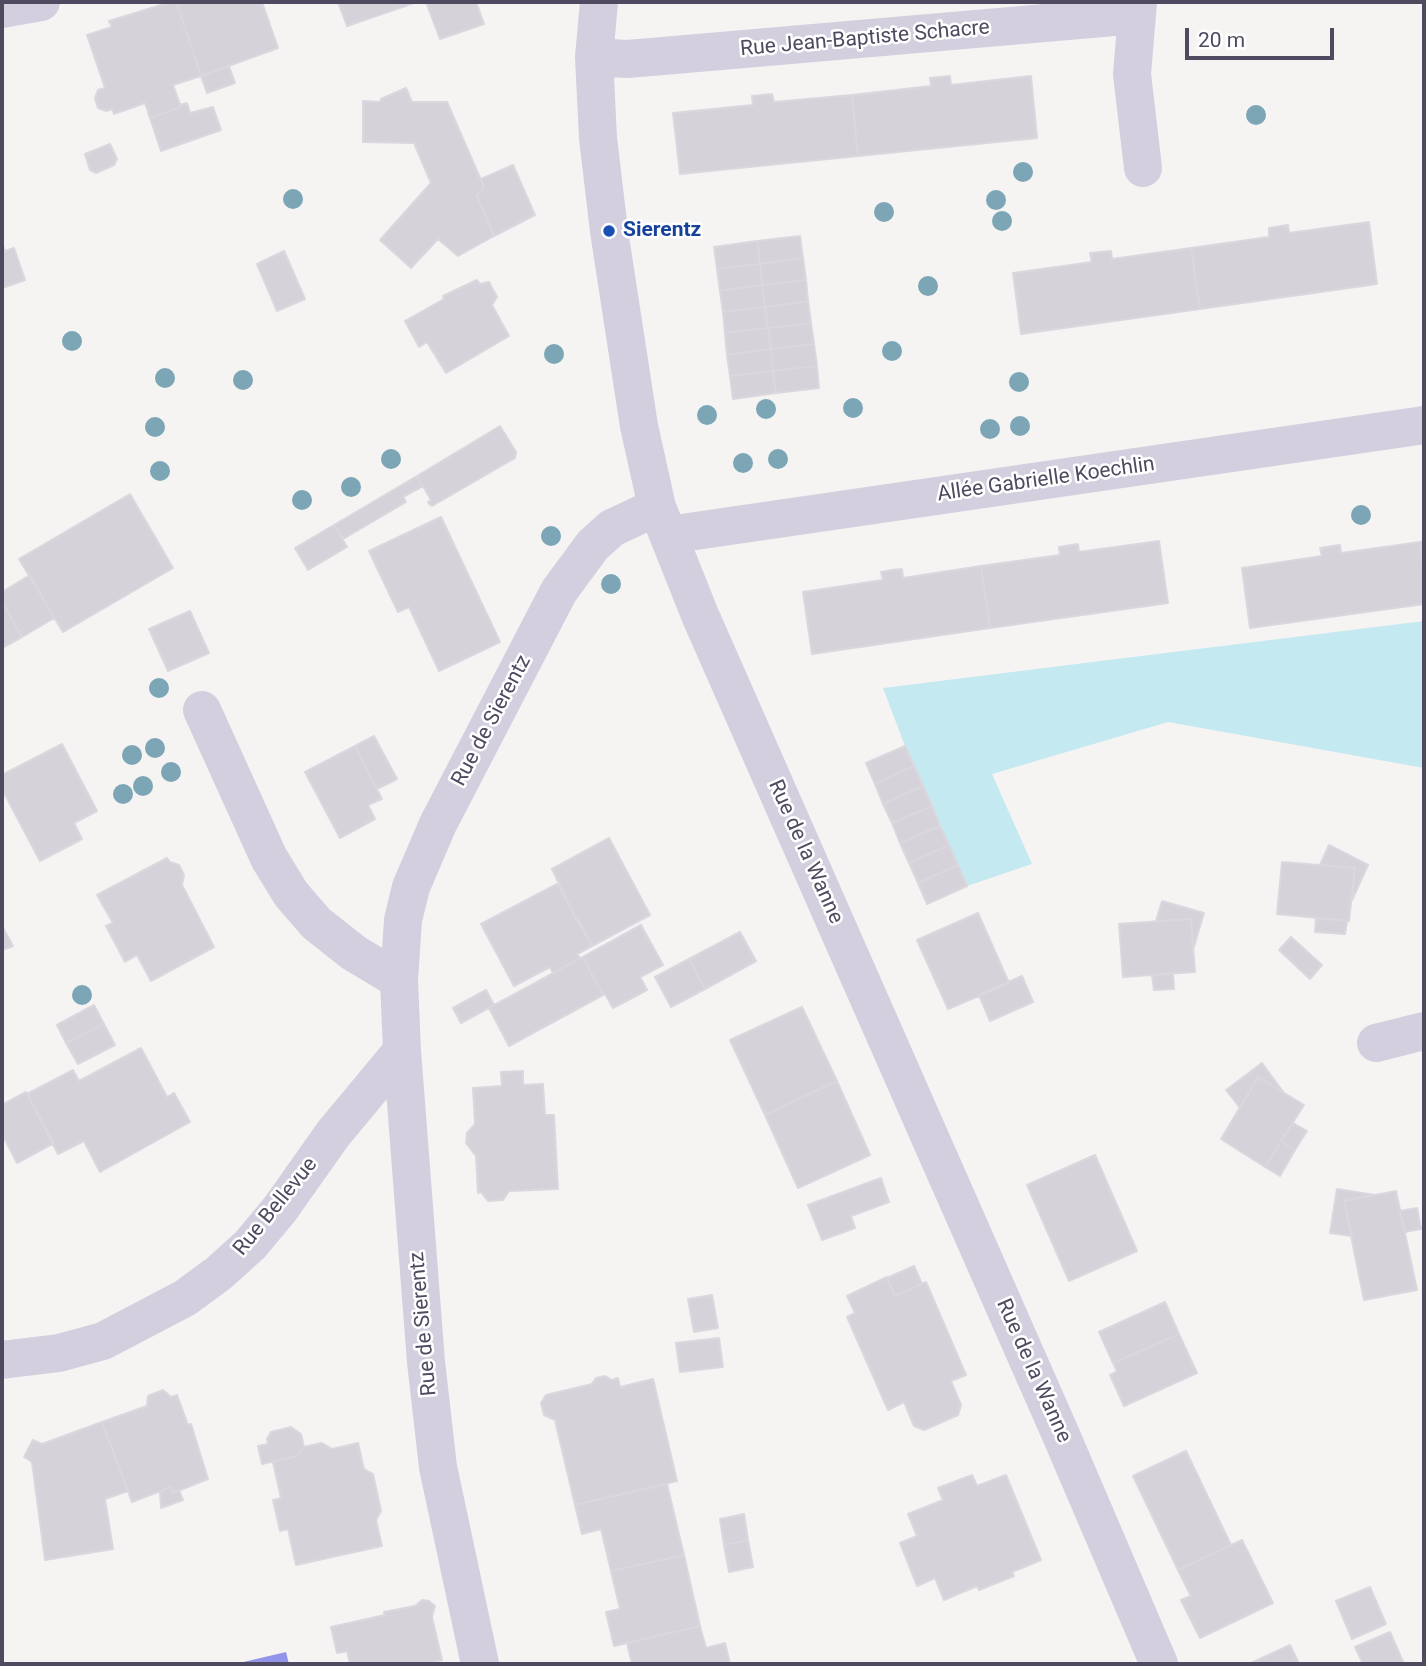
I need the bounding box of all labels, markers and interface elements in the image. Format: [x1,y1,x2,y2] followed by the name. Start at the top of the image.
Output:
[1188,14,1337,58] scale bar
[739,16,991,62] street label: Rue Jean-Baptiste Schacre
[1198,28,1245,52] text: 20 m
[623,218,701,244] place label: Sierentz
[601,223,617,239] marker: Sierentz
[936,452,1156,508] street label: Allée Gabrielle Koechlin
[447,651,537,791] street label: Rue de Sierentz
[762,776,848,928] street label: Rue de la Wanne
[229,1153,323,1261] street label: Rue Bellevue
[405,1251,443,1397] street label: Rue de Sierentz
[990,1295,1076,1447] street label: Rue de la Wanne

